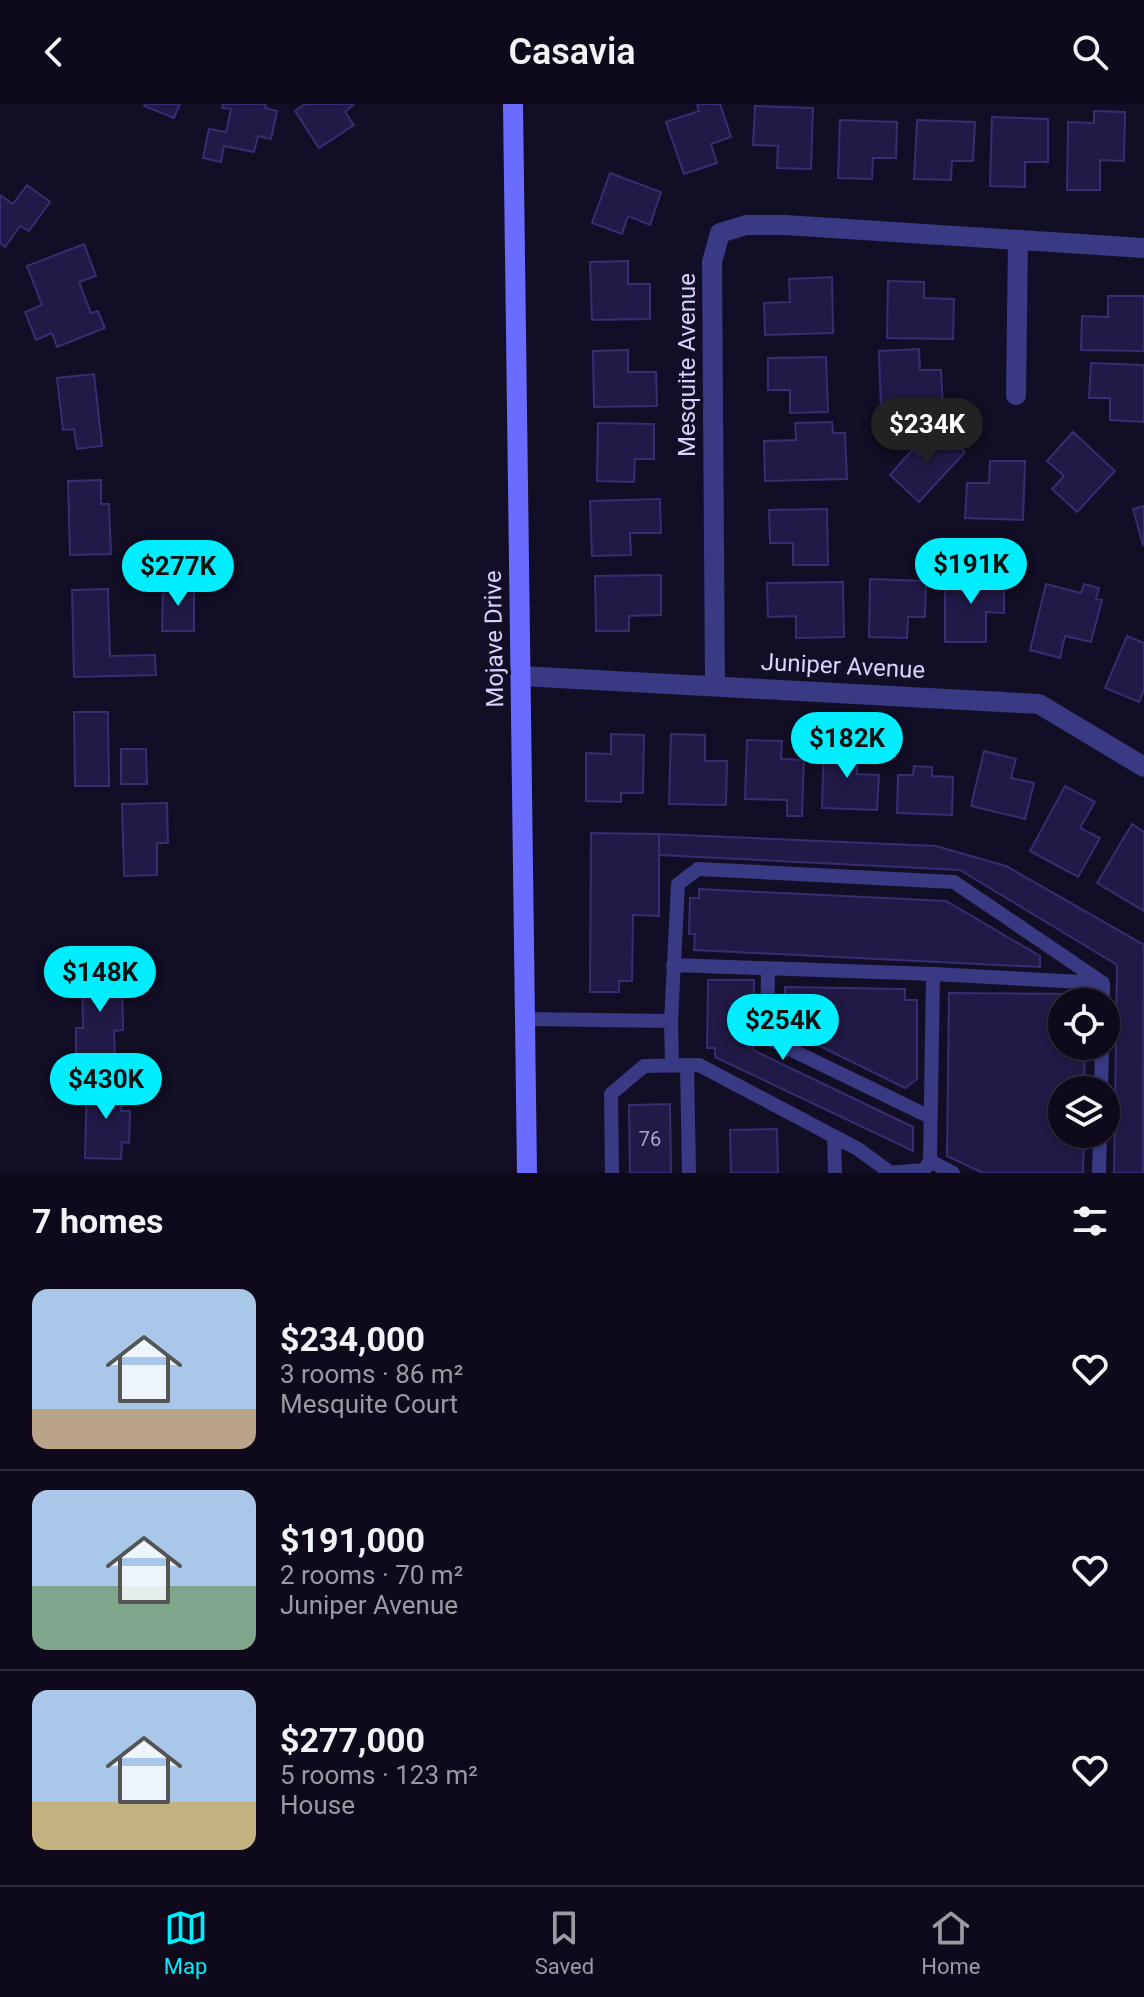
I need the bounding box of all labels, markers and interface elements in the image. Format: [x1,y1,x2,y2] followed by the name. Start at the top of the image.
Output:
[32,30,76,74] icon: back
[1068,30,1112,74] icon: search
[508,31,636,73] text: Casavia
[673,273,701,457] street label: Mesquite Avenue
[871,398,983,466] pin: $234K
[889,409,965,439] text: $234K
[915,538,1027,606] pin: $191K
[122,540,234,608] pin: $277K
[933,549,1009,579] text: $191K
[140,551,216,581] text: $277K
[479,570,509,708] street label: Mojave Drive
[760,648,926,684] street label: Juniper Avenue
[791,712,903,780] pin: $182K
[809,723,885,753] text: $182K
[44,946,156,1014] pin: $148K
[62,957,138,987] text: $148K
[1048,988,1120,1148] map controls
[1048,988,1120,1060] button: locate
[727,994,839,1062] pin: $254K
[745,1005,821,1035] text: $254K
[50,1053,162,1121] pin: $430K
[68,1064,144,1094] text: $430K
[1048,1076,1120,1148] button: layers
[639,1127,661,1151] house number: 76
[1068,1199,1112,1243] icon: filters
[32,1201,163,1241] text: 7 homes
[280,1319,425,1359] text: $234,000
[96,1321,192,1417] icon: home
[1068,1347,1112,1391] icon: heart
[280,1359,463,1389] text: 3 rooms · 86 m²
[280,1389,458,1419] text: Mesquite Court
[280,1520,425,1560] text: $191,000
[96,1522,192,1618] icon: home
[1068,1548,1112,1592] icon: heart
[280,1560,463,1590] text: 2 rooms · 70 m²
[280,1590,458,1620] text: Juniper Avenue
[280,1720,425,1760] text: $277,000
[96,1722,192,1818] icon: home
[1068,1748,1112,1792] icon: heart
[280,1760,478,1790] text: 5 rooms · 123 m²
[280,1790,355,1820] text: House
[164,1906,208,1979] tab: Map
[535,1906,594,1979] tab: Saved
[921,1906,980,1979] tab: Home

